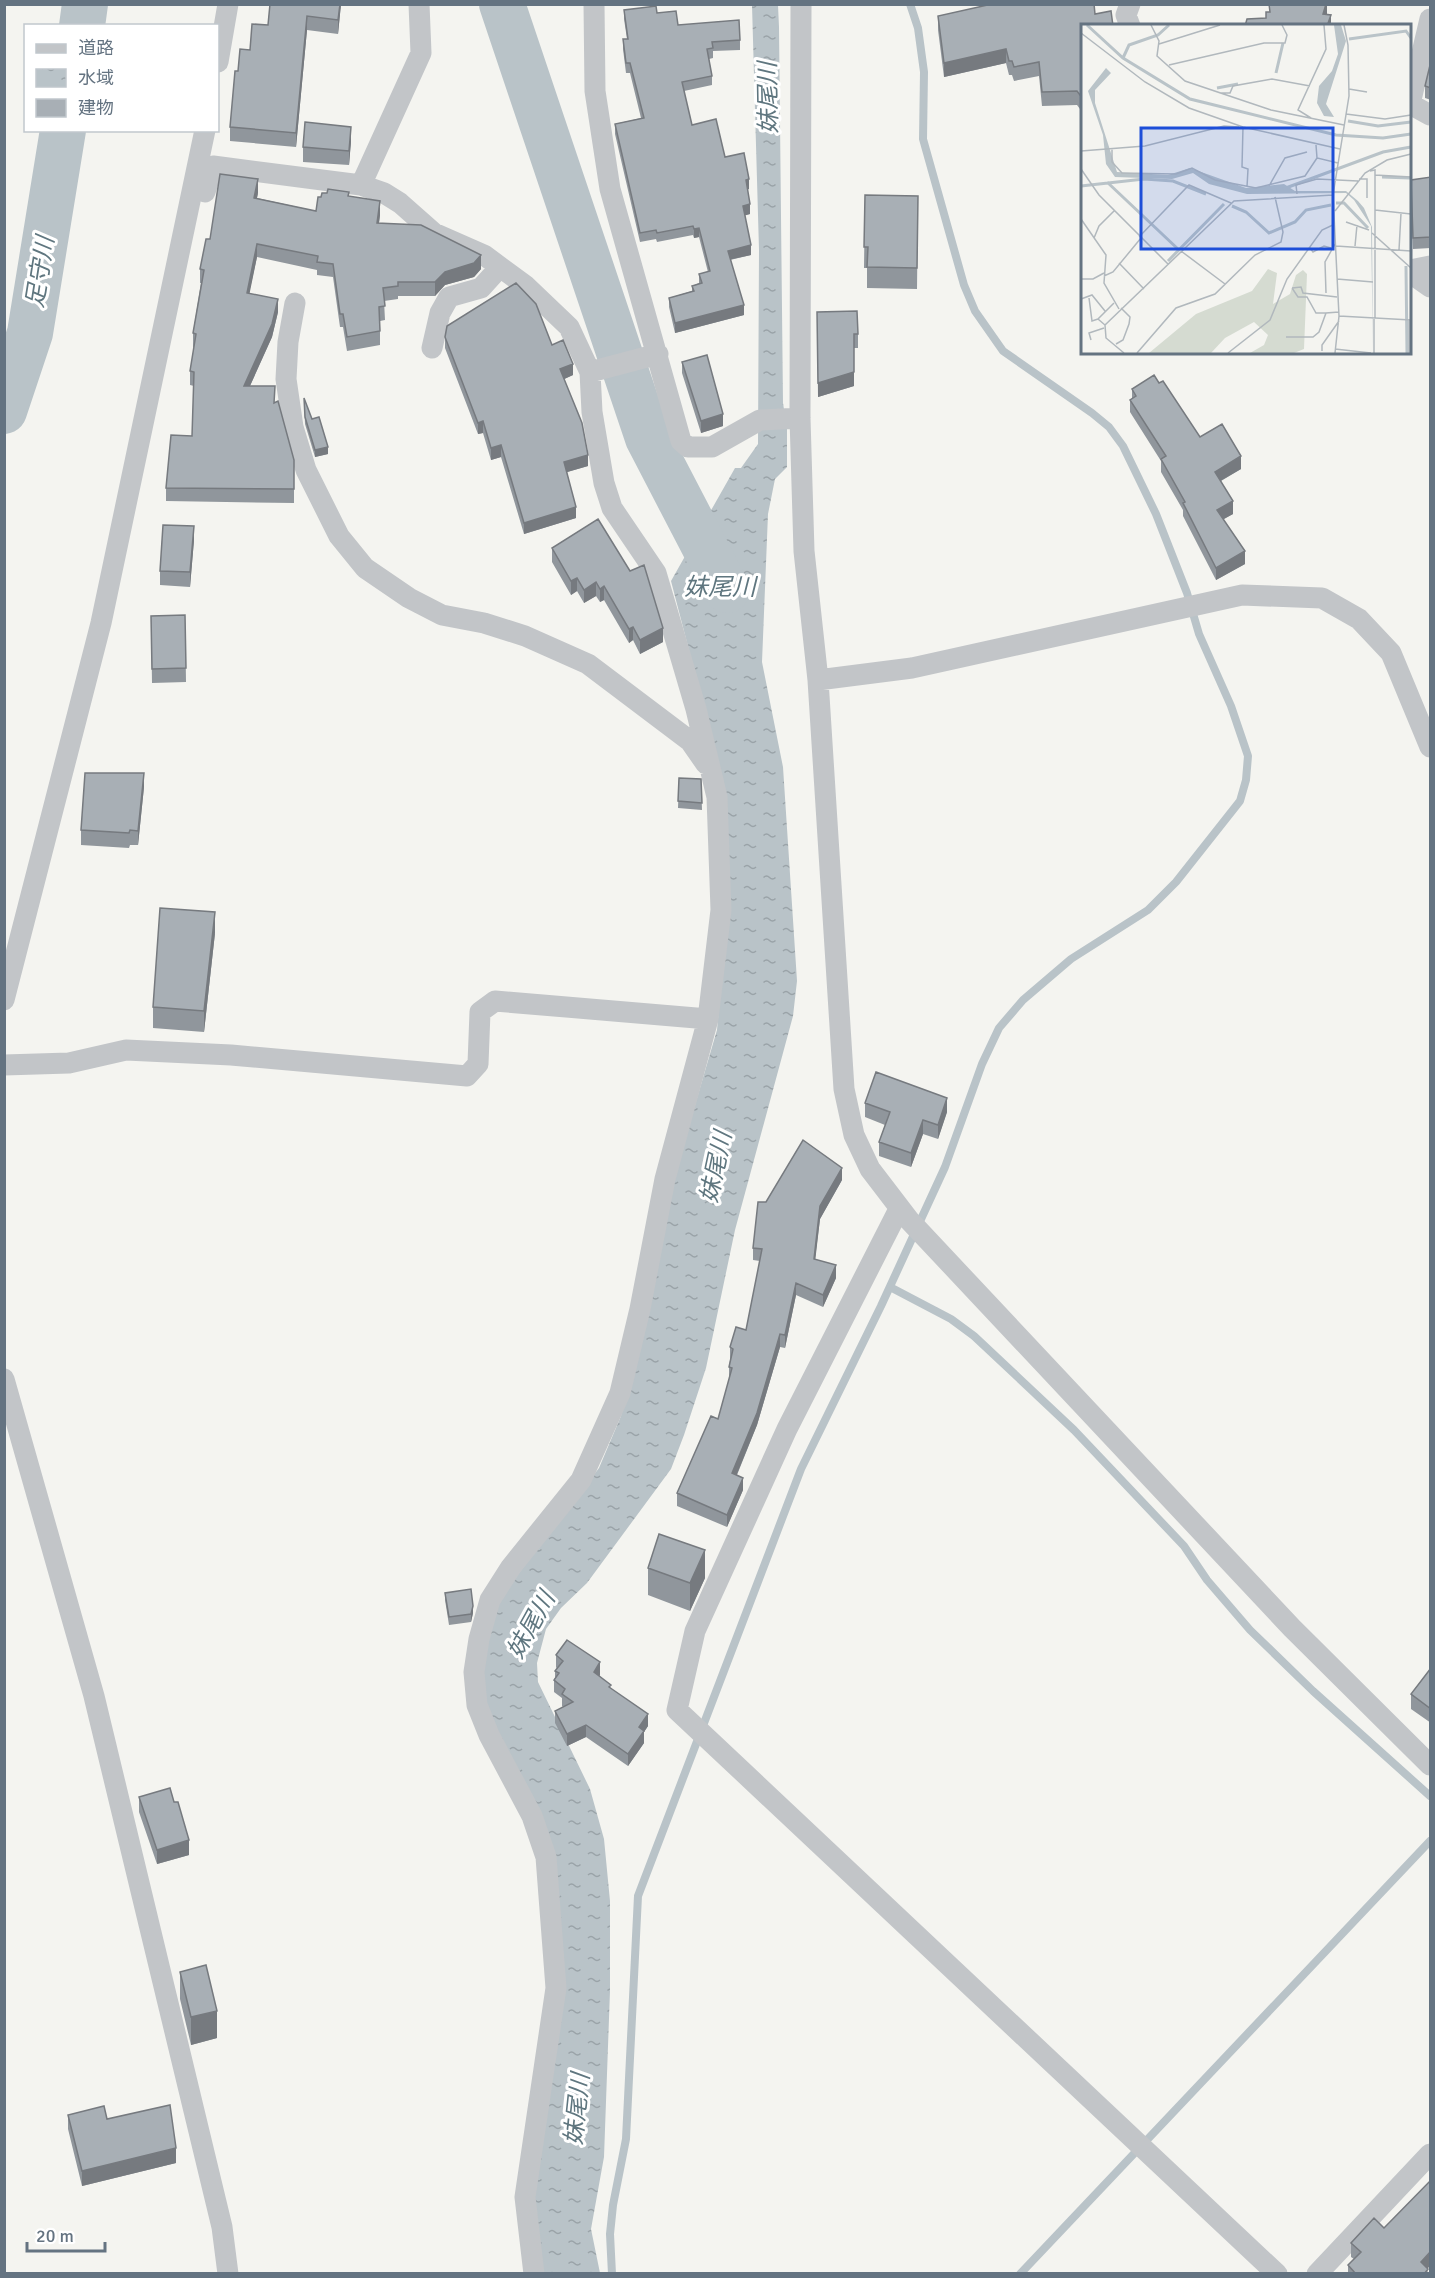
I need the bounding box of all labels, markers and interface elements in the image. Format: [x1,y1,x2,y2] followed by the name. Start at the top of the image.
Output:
[24,24,219,132] legend
[1081,24,1411,354] inset map
[78,37,114,59] text: 道路
[752,59,784,134] water label: 妹尾川
[78,67,114,89] text: 水域
[78,97,114,119] text: 建物
[20,231,61,310] water label: 足守川
[684,572,759,602] water label: 妹尾川
[694,1126,739,1205] water label: 妹尾川
[500,1584,563,1664] water label: 妹尾川
[558,2069,596,2146] water label: 妹尾川
[27,2215,105,2253] scale bar
[36,2225,74,2247] text: 20 m

